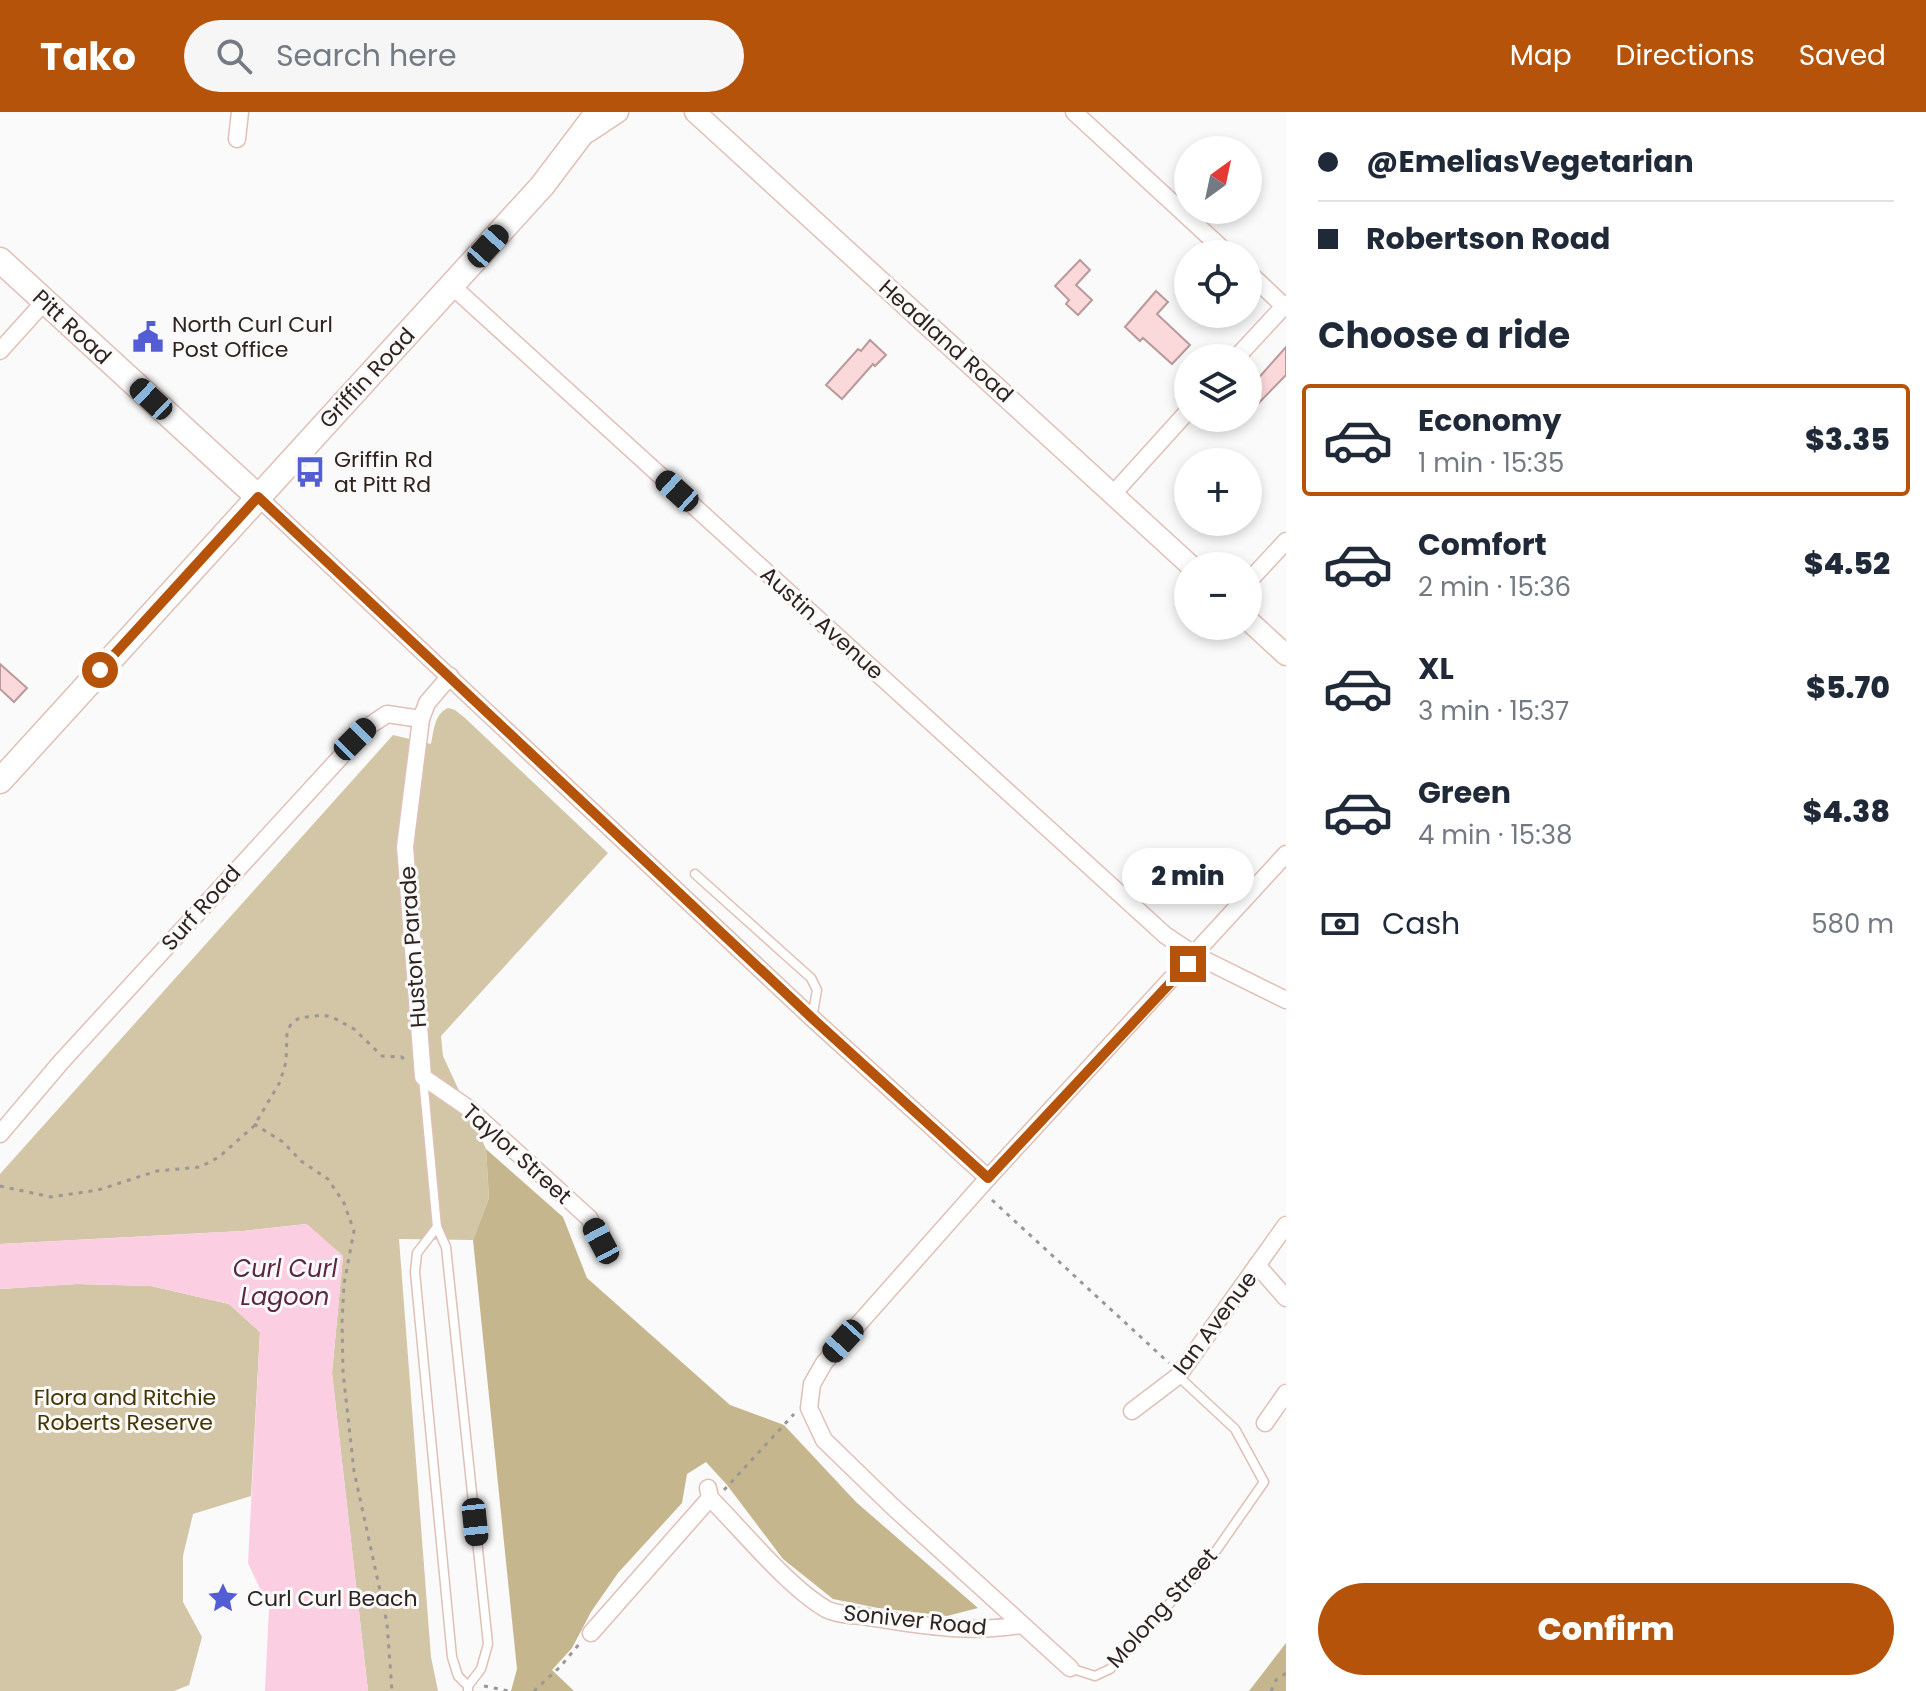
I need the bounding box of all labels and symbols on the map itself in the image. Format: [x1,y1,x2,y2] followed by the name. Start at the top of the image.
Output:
[1174,136,1262,224] north arrow
[463,220,513,272] car
[872,272,1020,410] street label: Headland Road
[26,283,118,371] street label: Pitt Road
[172,309,333,365] place label: North Curl Curl Post Office
[131,320,165,354] public building icon: North Curl Curl Post Office
[312,321,422,435] street label: Griffin Road
[125,374,177,424] car
[334,444,433,500] place label: Griffin Rd at Pitt Rd
[293,455,327,489] bus stop icon: Griffin Rd at Pitt Rd
[651,466,703,516] car
[754,559,890,687] street label: Austin Avenue
[82,652,118,688] route start
[330,714,380,764] car
[1122,848,1254,904] callout: 2 min
[154,858,248,958] street label: Surf Road
[392,865,434,1029] street label: Huston Parade
[1170,946,1206,982] route end
[456,1097,578,1211] street label: Taylor Street
[579,1214,623,1268] car
[233,1252,337,1313] water label: Curl Curl Lagoon
[1166,1265,1264,1381] street label: Ian Avenue
[818,1315,868,1367] car
[34,1382,216,1438] park label: Flora and Ritchie Roberts Reserve
[461,1497,489,1547] car
[1100,1541,1224,1675] street label: Molong Street
[206,1581,240,1615] place icon: Curl Curl Beach
[247,1583,418,1614] place label: Curl Curl Beach
[842,1597,988,1643] street label: Soniver Road

